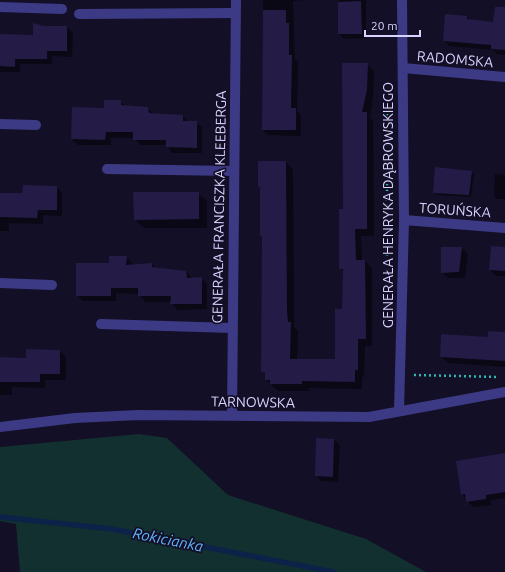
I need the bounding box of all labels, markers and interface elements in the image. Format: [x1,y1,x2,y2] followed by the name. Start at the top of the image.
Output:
[365,12,420,38] scale bar
[371,19,398,32] text: 20 m
[416,48,494,70] street label: RADOMSKA
[380,82,396,328] street label: GENERAŁA HENRYKA DĄBROWSKIEGO
[209,91,229,323] street label: GENERAŁA FRANCISZKA KLEEBERGA
[418,199,492,220] street label: TORUŃSKA
[211,393,295,411] street label: TARNOWSKA
[131,524,205,555] water label: Rokicianka

